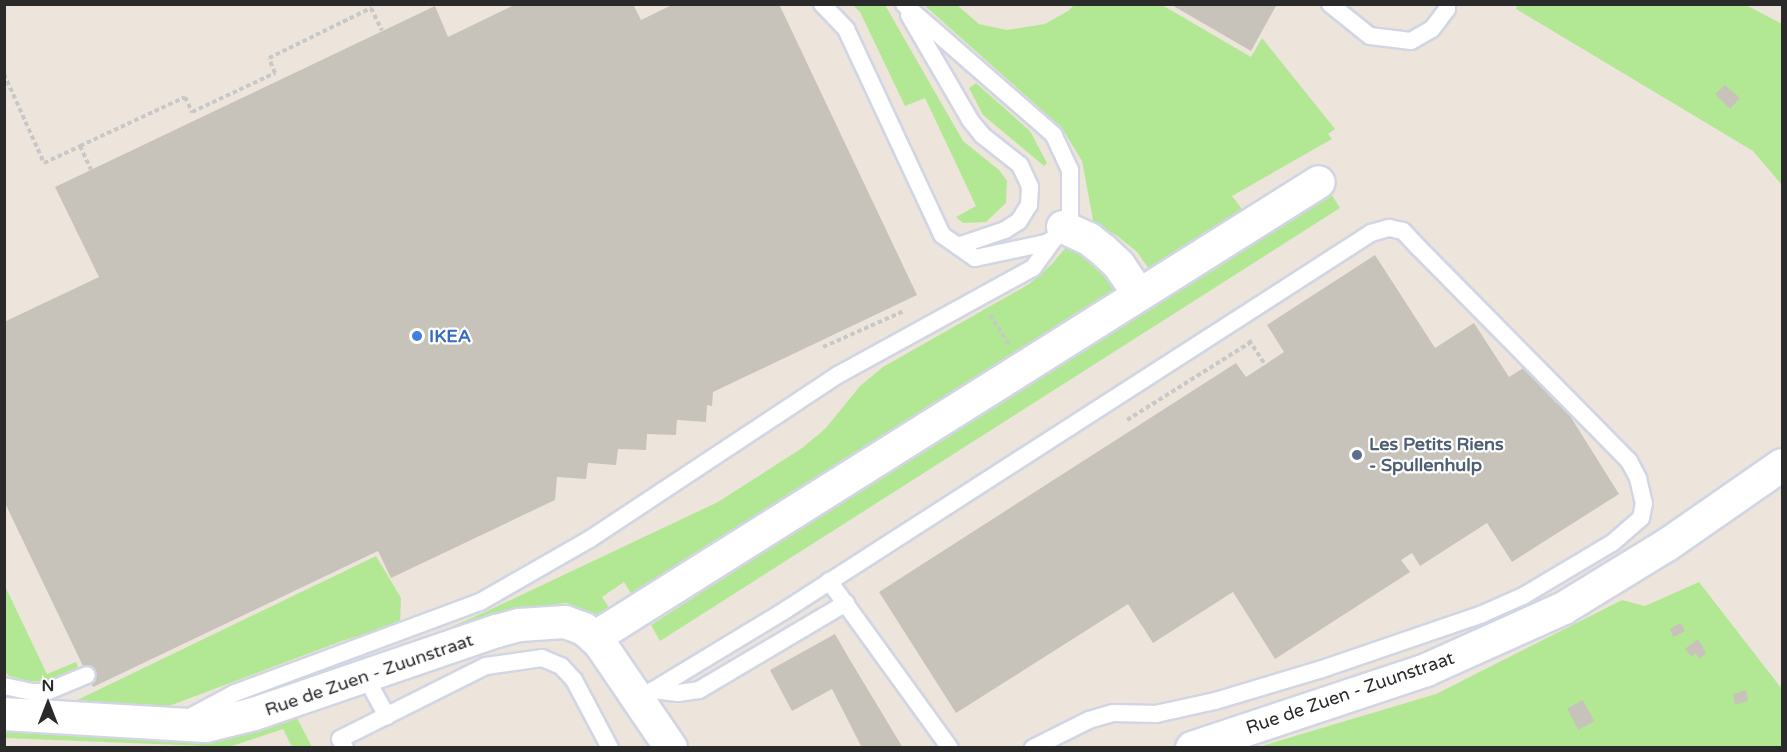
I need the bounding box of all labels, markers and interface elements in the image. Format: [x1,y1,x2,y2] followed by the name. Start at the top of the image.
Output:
[429,325,471,347] place label: IKEA
[410,329,424,343] marker: IKEA
[1369,434,1504,476] place label: Les Petits Riens - Spullenhulp
[1350,448,1364,462] marker: Les Petits Riens - Spullenhulp
[262,629,476,721] street label: Rue de Zuen - Zuunstraat
[1243,647,1457,739] street label: Rue de Zuen - Zuunstraat
[18,674,78,734] north arrow
[42,676,54,696] text: N

